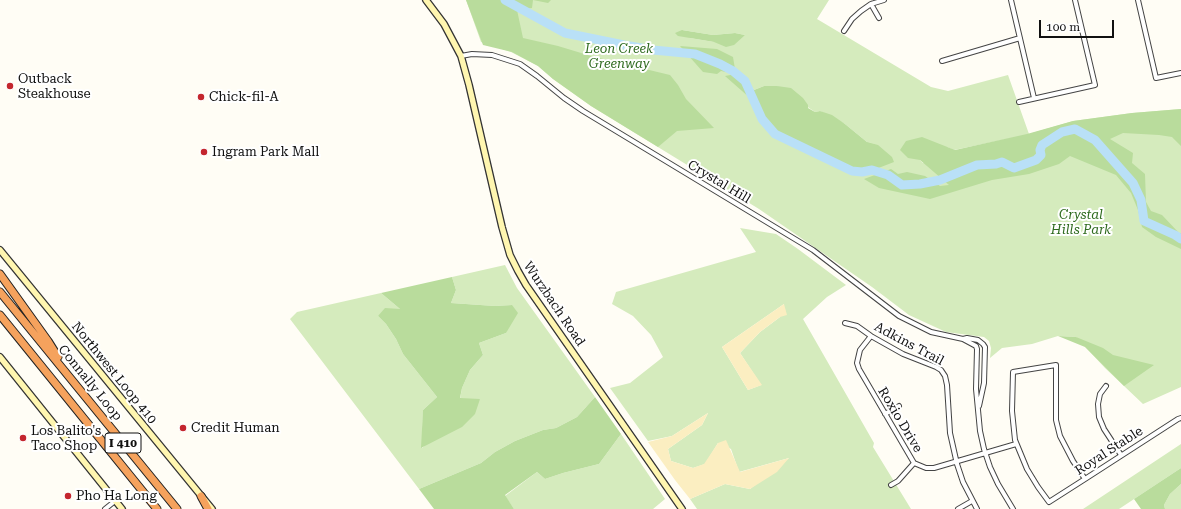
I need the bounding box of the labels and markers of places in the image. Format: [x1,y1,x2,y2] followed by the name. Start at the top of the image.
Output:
[18,71,91,102] place label: Outback Steakhouse
[5,81,15,91] marker: Outback Steakhouse
[209,89,279,105] place label: Chick-fil-A
[196,92,206,102] marker: Chick-fil-A
[212,144,319,160] place label: Ingram Park Mall
[199,147,209,157] marker: Ingram Park Mall
[191,420,280,436] place label: Credit Human
[31,423,101,454] place label: Los Balito's Taco Shop
[178,423,188,433] marker: Credit Human
[18,433,28,443] marker: Los Balito's Taco Shop
[76,488,157,504] place label: Pho Ha Long
[63,491,73,501] marker: Pho Ha Long

